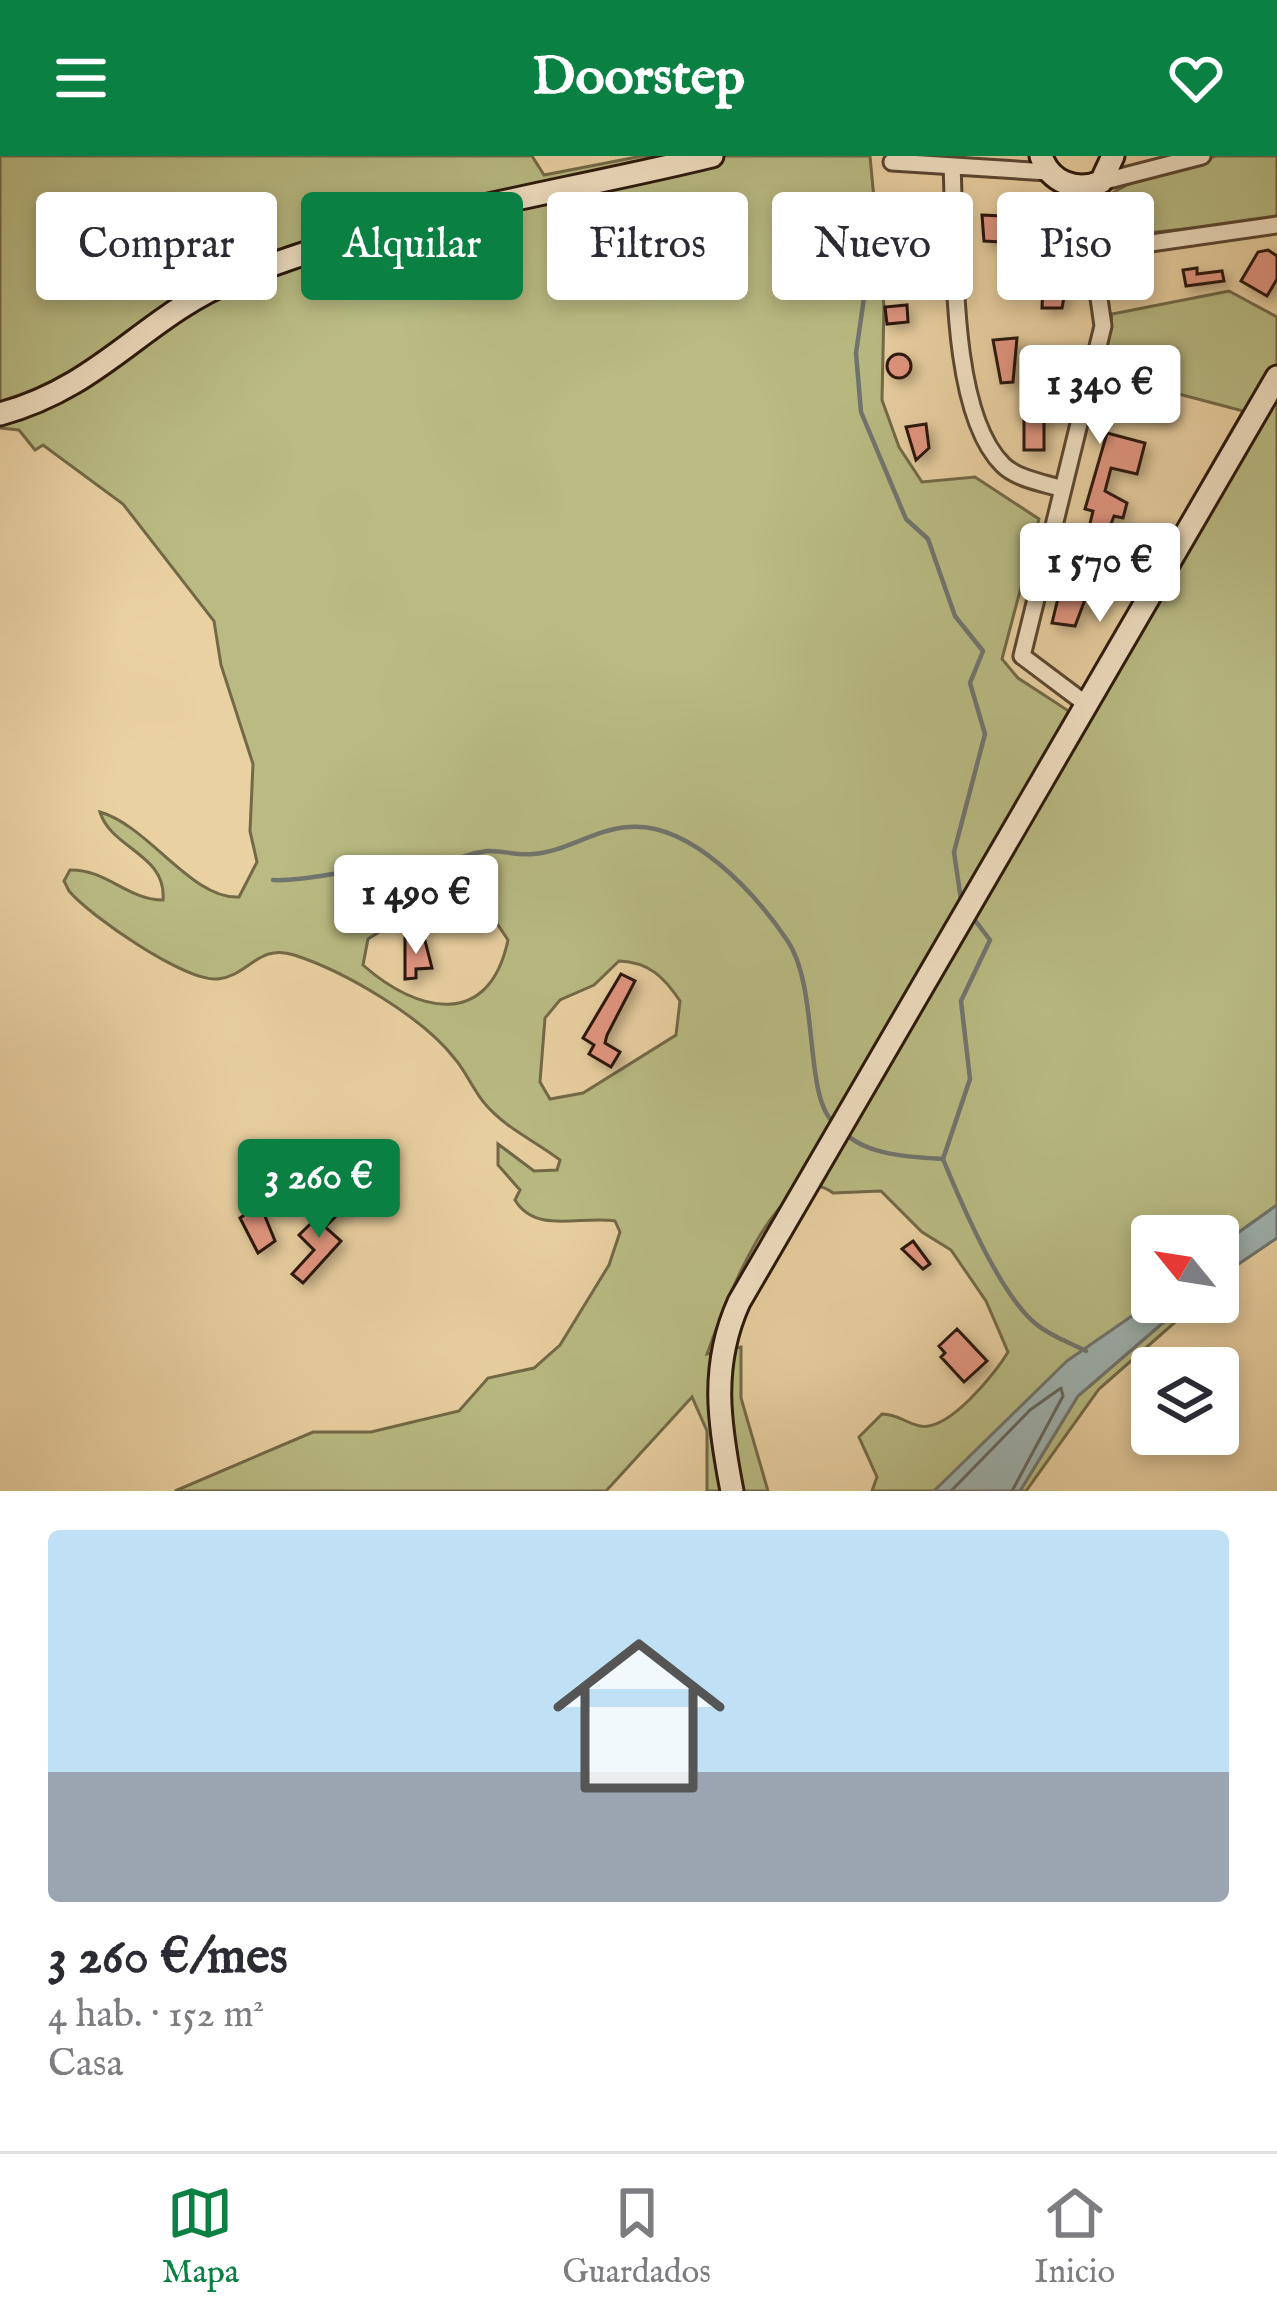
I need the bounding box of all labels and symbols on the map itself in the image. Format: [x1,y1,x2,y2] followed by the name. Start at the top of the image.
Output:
[989,345,1211,447] pin: 1 340 €
[989,523,1211,625] pin: 1 570 €
[305,855,527,957] pin: 1 490 €
[208,1139,430,1241] pin: 3 260 €
[1131,1215,1239,1323] north arrow

